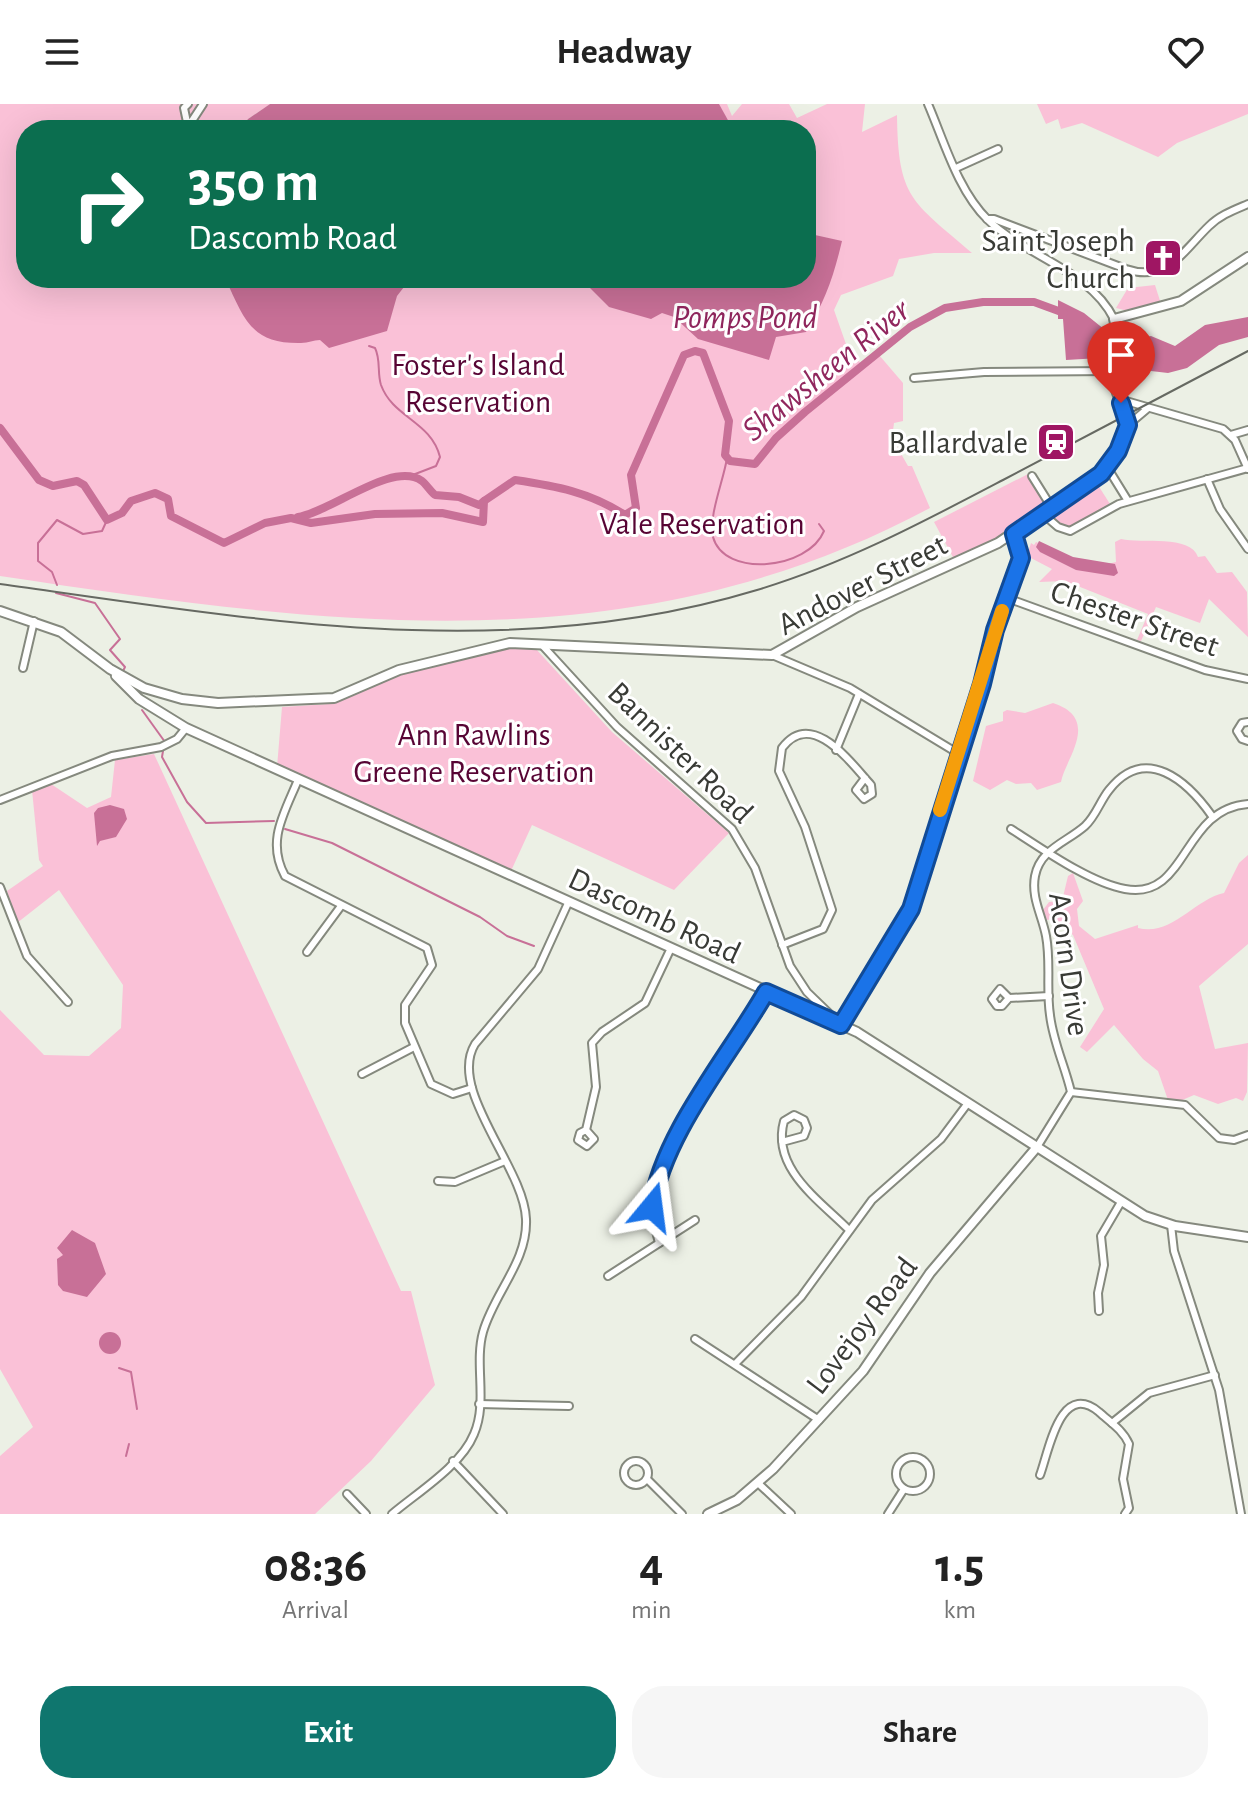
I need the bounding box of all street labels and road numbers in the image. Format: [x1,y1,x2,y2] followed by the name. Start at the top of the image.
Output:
[773,529,952,641] street label: Andover Street
[1047,575,1223,663] street label: Chester Street
[602,676,759,829] street label: Bannister Road
[564,862,746,970] street label: Dascomb Road
[1043,890,1095,1038] street label: Acorn Drive
[800,1251,923,1400] street label: Lovejoy Road

